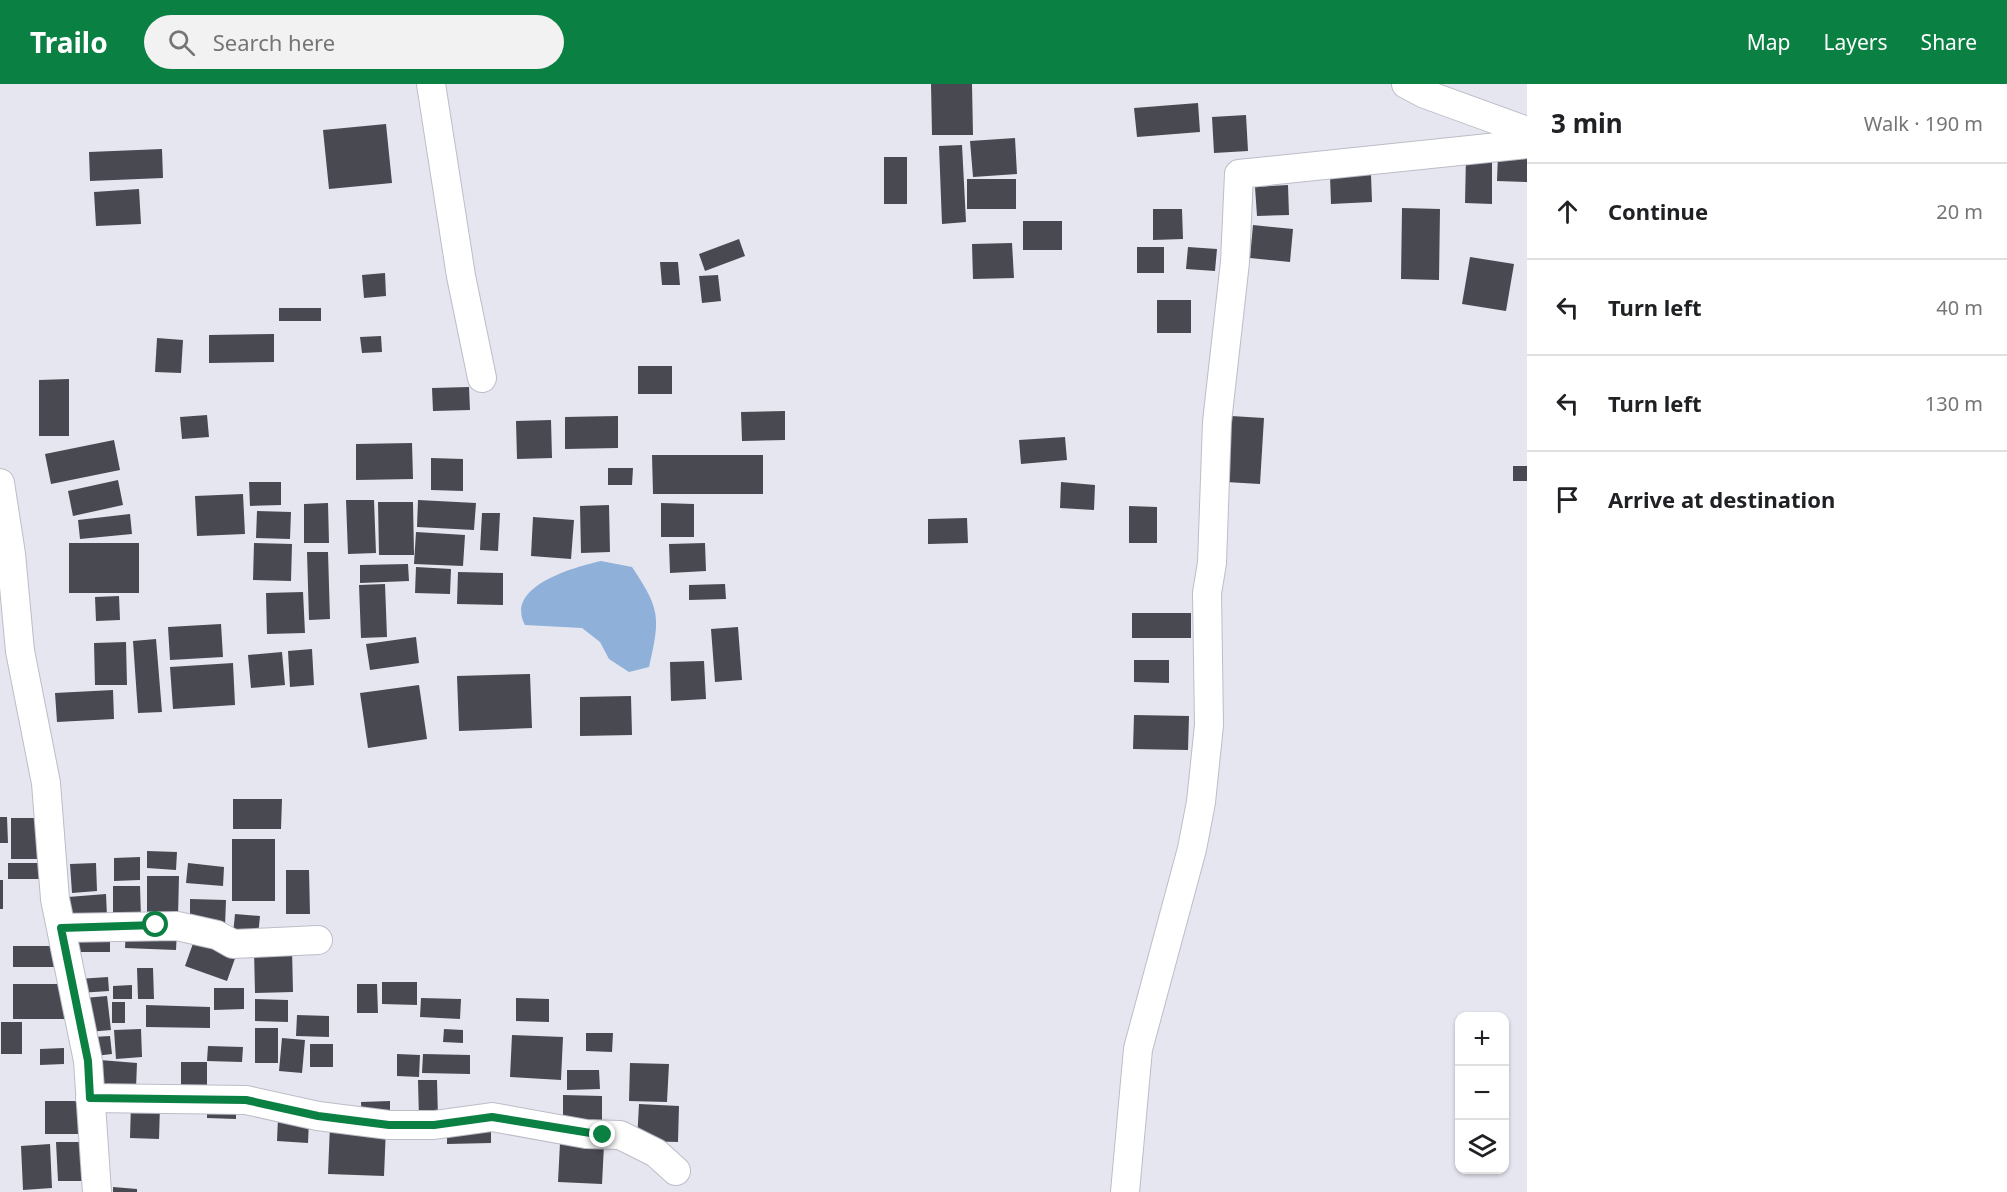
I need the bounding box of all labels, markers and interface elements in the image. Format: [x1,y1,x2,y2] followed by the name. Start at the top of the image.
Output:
[144,15,564,69] search box
[30,23,108,61] text: Trailo
[165,26,198,59] icon: search
[213,27,335,57] text: Search here
[1747,28,1791,56] text: Map
[1824,28,1888,56] text: Layers
[1921,28,1977,56] text: Share
[1551,105,1623,141] text: 3 min
[1864,110,1983,137] text: Walk · 190 m
[1551,195,1584,228] icon: ahead
[1608,196,1708,226] text: Continue
[1936,198,1983,225] text: 20 m
[1551,291,1584,324] icon: left
[1608,292,1702,322] text: Turn left
[1936,294,1983,321] text: 40 m
[1551,387,1584,420] icon: left
[1608,388,1702,418] text: Turn left
[1925,390,1983,417] text: 130 m
[1551,483,1584,516] icon: arrive
[1608,484,1835,514] text: Arrive at destination
[142,911,168,937] route start
[1455,1012,1509,1174] map controls
[1455,1012,1509,1066] button: +
[1455,1066,1509,1120] button: −
[1455,1120,1509,1174] button: layers
[589,1121,615,1147] route end

